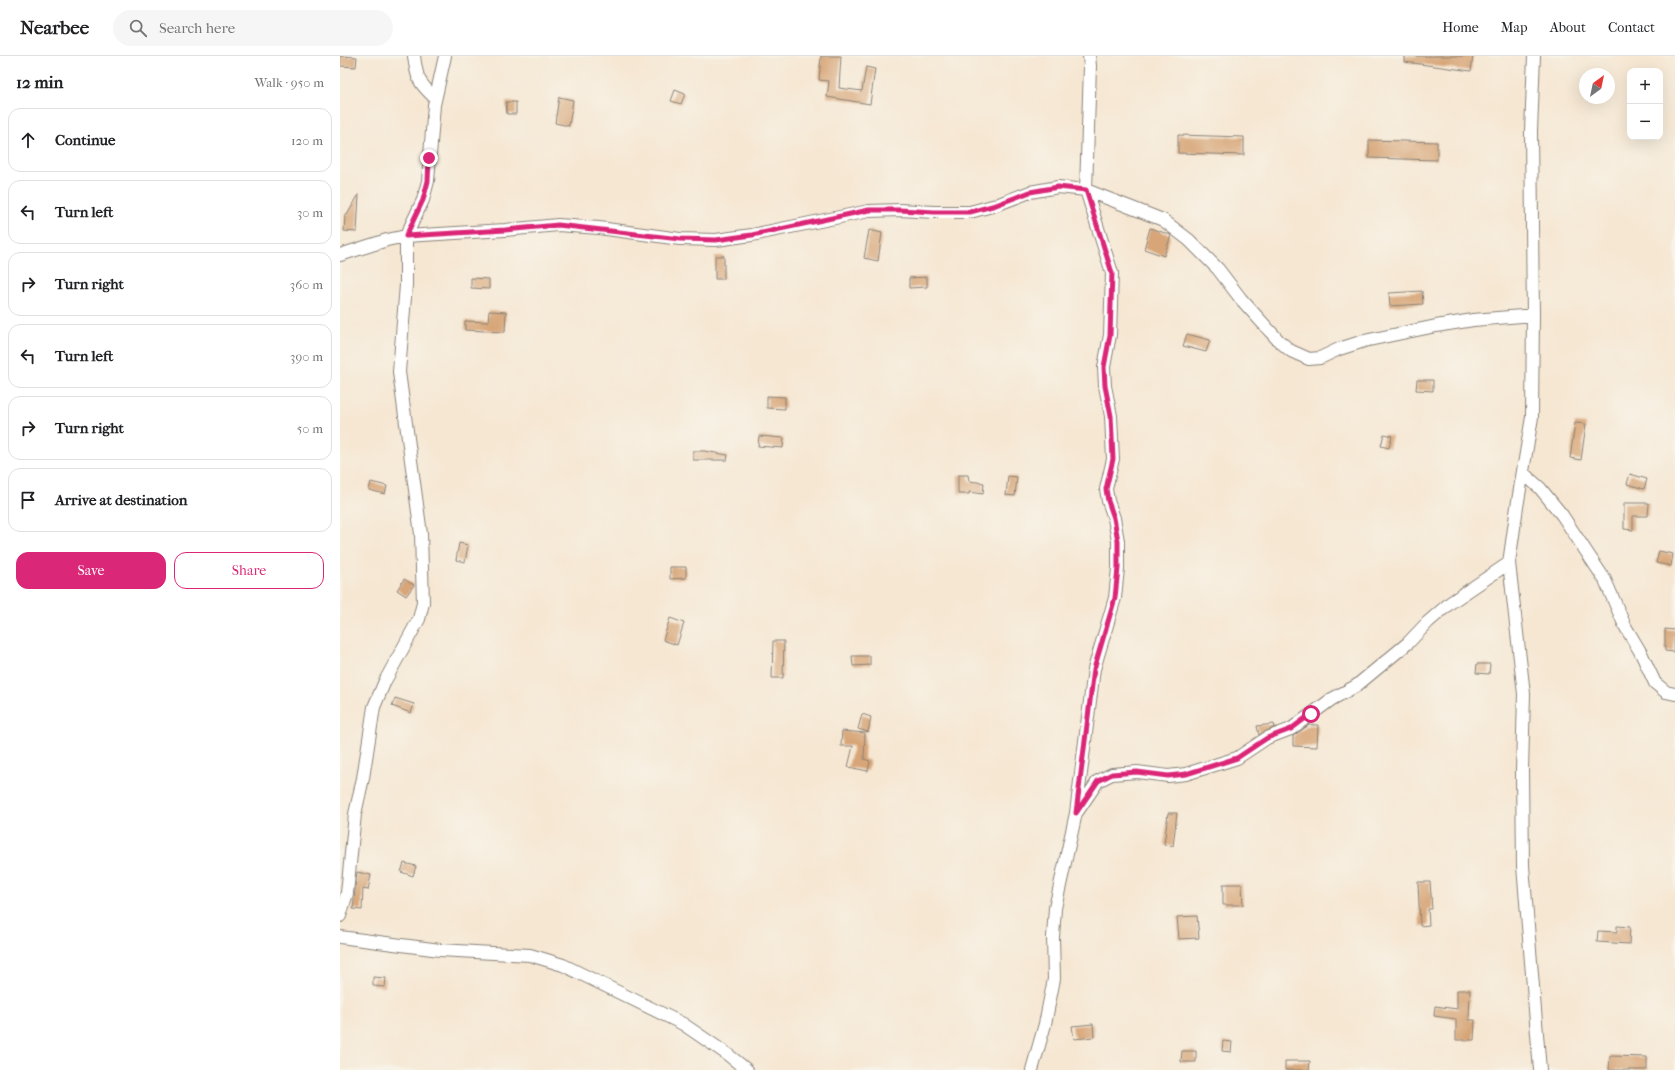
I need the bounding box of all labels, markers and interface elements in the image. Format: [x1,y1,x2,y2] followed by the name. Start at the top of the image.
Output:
[113,10,393,46] search box
[20,17,89,39] text: Nearbee
[127,17,149,39] icon: search
[159,19,235,37] text: Search here
[1442,19,1479,36] text: Home
[1501,19,1528,36] text: Map
[1550,19,1586,36] text: About
[1608,19,1655,36] text: Contact
[1579,68,1615,104] north arrow
[1627,68,1663,140] map controls
[1627,68,1663,104] button: +
[16,72,63,92] text: 12 min
[254,75,324,90] text: Walk · 950 m
[1627,104,1663,140] button: −
[17,129,39,151] icon: ahead
[55,131,115,149] text: Continue
[291,133,323,148] text: 120 m
[420,149,438,167] route end
[17,201,39,223] icon: left
[55,203,113,221] text: Turn left
[297,205,323,220] text: 30 m
[17,273,39,295] icon: right
[55,275,124,293] text: Turn right
[290,277,323,292] text: 360 m
[17,345,39,367] icon: left
[55,347,113,365] text: Turn left
[290,349,323,364] text: 390 m
[17,417,39,439] icon: right
[55,419,124,437] text: Turn right
[297,421,323,436] text: 50 m
[17,489,39,511] icon: arrive
[55,491,187,509] text: Arrive at destination
[16,552,166,589] button: Save
[174,552,324,589] button: Share
[1302,705,1320,723] route start

